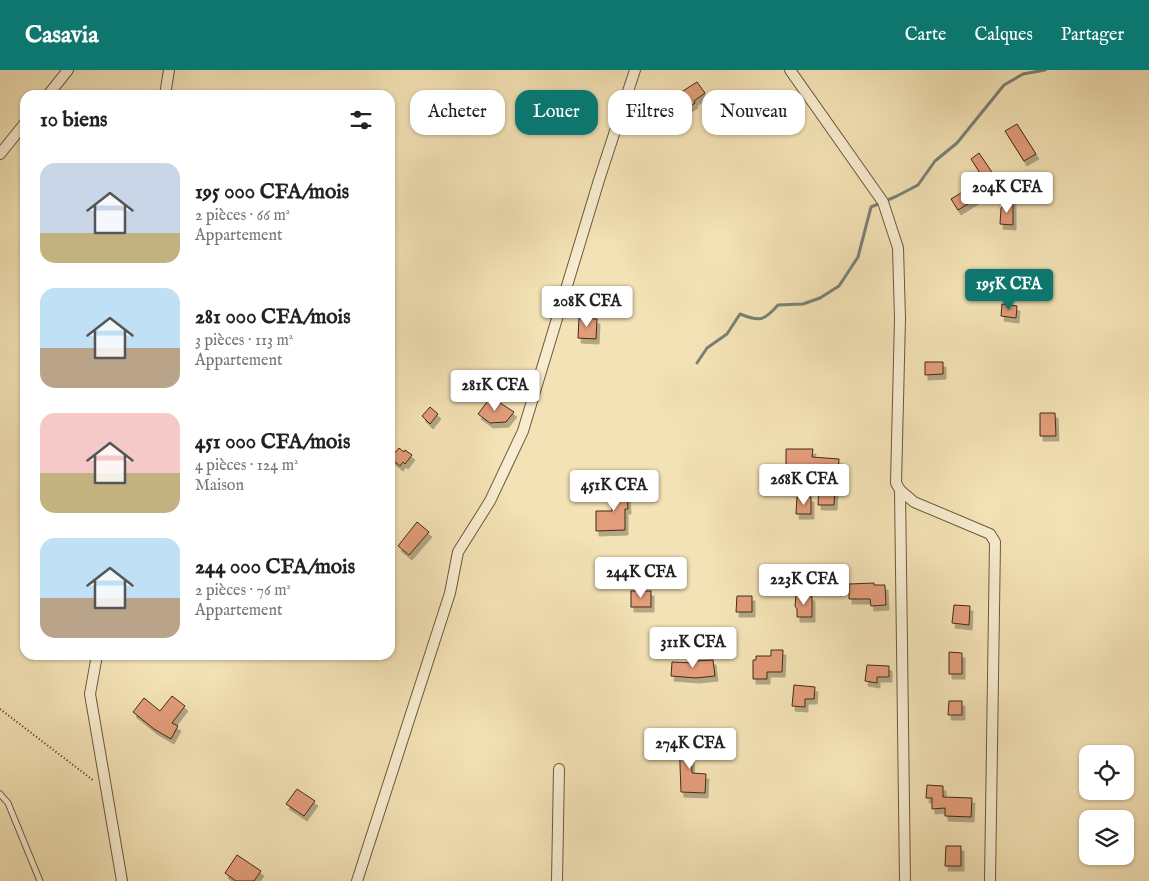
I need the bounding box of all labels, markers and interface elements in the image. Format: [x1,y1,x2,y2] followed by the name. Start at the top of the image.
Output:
[25,20,99,51] text: Casavia
[905,24,946,47] text: Carte
[974,24,1033,47] text: Calques
[1061,24,1124,47] text: Partager
[410,90,505,135] chip: Acheter
[515,90,598,135] chip: Louer
[608,90,692,135] chip: Filtres
[702,90,805,135] chip: Nouveau
[347,106,375,134] icon: filters
[40,107,108,134] text: 10 biens
[955,172,1059,214] pin: 204K CFA
[972,178,1042,198] text: 204K CFA
[195,179,349,206] text: 195 000 CFA/mois
[80,183,140,243] icon: home
[195,206,290,226] text: 2 pièces · 66 m²
[195,226,282,246] text: Appartement
[957,268,1061,311] pin: 195K CFA
[976,275,1042,295] text: 195K CFA
[535,286,639,328] pin: 208K CFA
[553,292,621,312] text: 208K CFA
[195,304,351,331] text: 281 000 CFA/mois
[80,308,140,368] icon: home
[195,331,293,351] text: 3 pièces · 113 m²
[195,351,282,371] text: Appartement
[443,370,547,412] pin: 281K CFA
[462,376,528,396] text: 281K CFA
[195,429,350,456] text: 451 000 CFA/mois
[80,433,140,493] icon: home
[195,456,298,476] text: 4 pièces · 124 m²
[752,464,856,506] pin: 268K CFA
[562,470,666,512] pin: 451K CFA
[770,470,838,490] text: 268K CFA
[195,476,244,496] text: Maison
[581,476,647,496] text: 451K CFA
[195,554,355,581] text: 244 000 CFA/mois
[589,556,693,599] pin: 244K CFA
[80,558,140,618] icon: home
[606,563,676,583] text: 244K CFA
[752,564,856,606] pin: 223K CFA
[770,570,838,590] text: 223K CFA
[195,581,291,601] text: 2 pièces · 76 m²
[195,601,282,621] text: Appartement
[641,626,745,669] pin: 311K CFA
[661,633,725,653] text: 311K CFA
[638,728,742,770] pin: 274K CFA
[655,734,725,754] text: 274K CFA
[1079,745,1134,865] map controls
[1079,745,1134,800] button: locate
[1079,810,1134,865] button: layers

